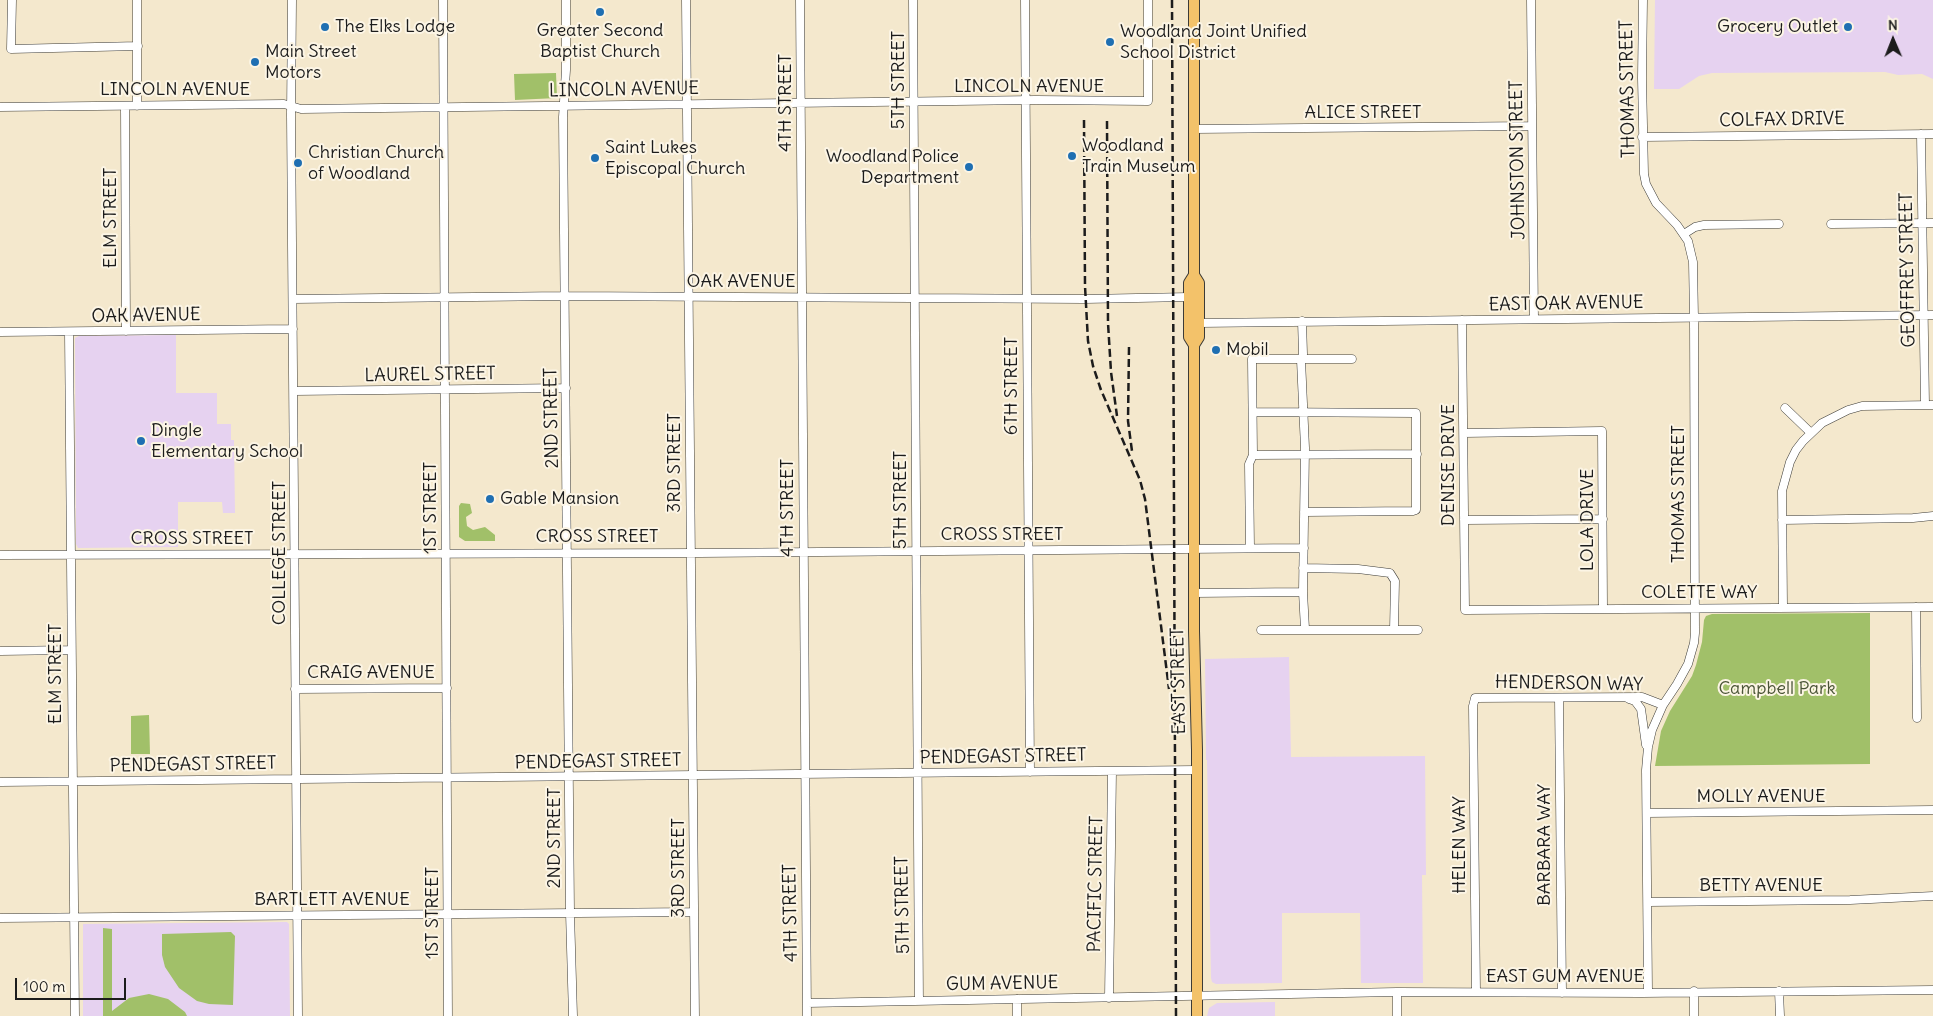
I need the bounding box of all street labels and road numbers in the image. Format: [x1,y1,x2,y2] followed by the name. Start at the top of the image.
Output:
[1616,20,1640,158] street label: THOMAS STREET
[888,31,910,129] street label: 5TH STREET
[775,54,797,152] street label: 4TH STREET
[954,76,1104,98] street label: LINCOLN AVENUE
[549,78,699,102] street label: LINCOLN AVENUE
[100,79,250,101] street label: LINCOLN AVENUE
[1506,80,1530,240] street label: JOHNSTON STREET
[1305,102,1421,124] street label: ALICE STREET
[1719,108,1845,132] street label: COLFAX DRIVE
[100,168,122,268] street label: ELM STREET
[1896,192,1920,348] street label: GEOFFREY STREET
[686,271,796,293] street label: OAK AVENUE
[1488,292,1644,316] street label: EAST OAK AVENUE
[91,304,201,328] street label: OAK AVENUE
[1001,337,1023,435] street label: 6TH STREET
[364,363,496,387] street label: LAUREL STREET
[540,367,564,469] street label: 2ND STREET
[1438,404,1460,526] street label: DENISE DRIVE
[664,413,686,513] street label: 3RD STREET
[1668,425,1690,563] street label: THOMAS STREET
[890,451,912,549] street label: 5TH STREET
[777,459,799,557] street label: 4TH STREET
[420,462,442,554] street label: 1ST STREET
[1577,469,1599,571] street label: LOLA DRIVE
[269,481,291,625] street label: COLLEGE STREET
[941,524,1063,546] street label: CROSS STREET
[536,526,658,548] street label: CROSS STREET
[131,528,253,550] street label: CROSS STREET
[1641,582,1757,604] street label: COLETTE WAY
[45,624,67,724] street label: ELM STREET
[1167,627,1191,735] street label: EAST STREET
[307,662,435,684] street label: CRAIG AVENUE
[1495,672,1643,696] street label: HENDERSON WAY
[920,745,1086,769] street label: PENDEGAST STREET
[515,750,681,774] street label: PENDEGAST STREET
[110,753,276,777] street label: PENDEGAST STREET
[1534,784,1556,906] street label: BARBARA WAY
[1697,786,1825,808] street label: MOLLY AVENUE
[544,788,566,888] street label: 2ND STREET
[1449,796,1471,894] street label: HELEN WAY
[1084,815,1108,953] street label: PACIFIC STREET
[668,818,690,918] street label: 3RD STREET
[891,856,915,954] street label: 5TH STREET
[779,864,803,962] street label: 4TH STREET
[422,867,444,959] street label: 1ST STREET
[1699,875,1823,897] street label: BETTY AVENUE
[254,889,410,911] street label: BARTLETT AVENUE
[1486,966,1644,988] street label: EAST GUM AVENUE
[946,972,1058,996] street label: GUM AVENUE

